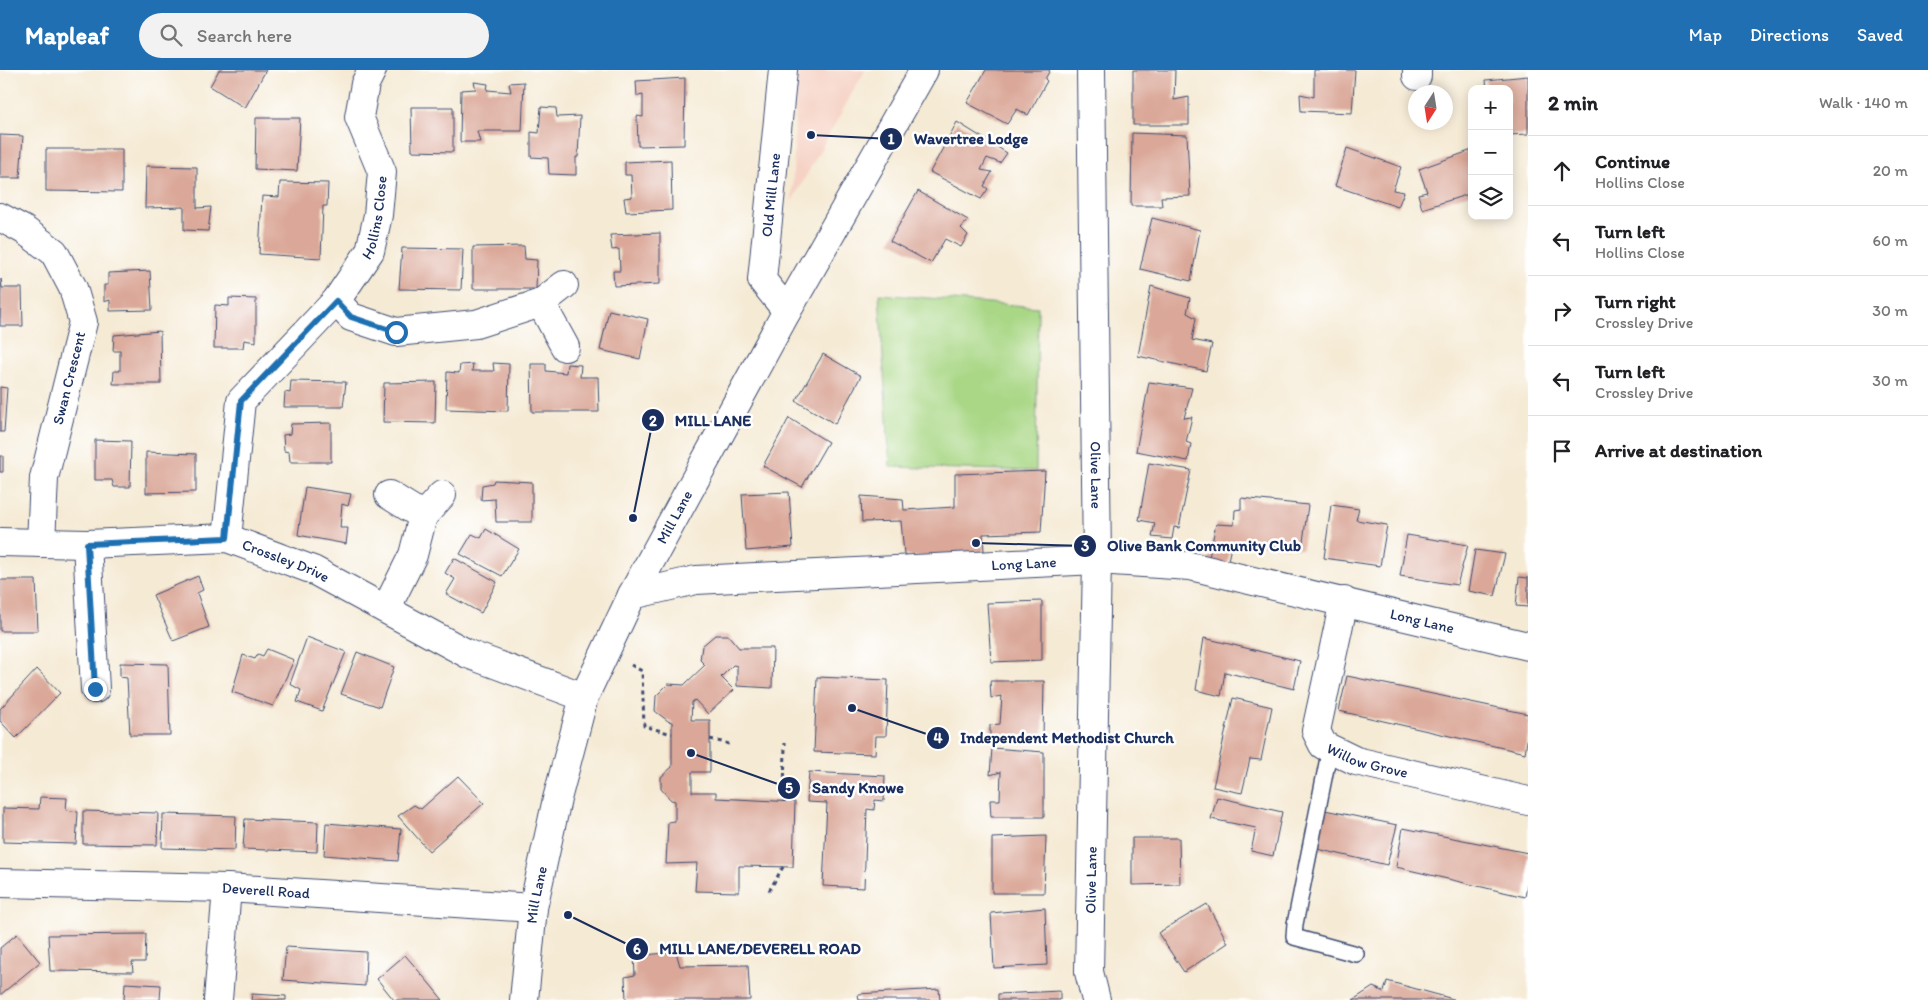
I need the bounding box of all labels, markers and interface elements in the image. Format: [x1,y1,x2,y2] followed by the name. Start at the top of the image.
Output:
[139,13,489,58] search box
[25,21,109,50] text: Mapleaf
[157,21,185,49] icon: search
[197,24,292,47] text: Search here
[1689,24,1722,46] text: Map
[1750,24,1829,46] text: Directions
[1857,24,1903,46] text: Saved
[1408,85,1453,130] north arrow
[1468,85,1513,220] map controls
[1468,85,1513,130] button: +
[1548,90,1598,115] text: 2 min
[1819,93,1908,112] text: Walk · 140 m
[879,123,1038,154] callout: Wavertree Lodge
[914,129,1028,149] text: Wavertree Lodge
[888,130,895,148] text: 1
[1468,130,1513,175] button: −
[1595,150,1670,173] text: Continue
[758,152,784,238] street label: Old Mill Lane
[1548,157,1576,185] icon: ahead
[1873,161,1908,180] text: 20 m
[1595,173,1685,192] text: Hollins Close
[358,175,391,263] street label: Hollins Close
[1468,175,1513,220] button: layers
[1595,220,1665,243] text: Turn left
[1548,227,1576,255] icon: left
[1873,231,1908,250] text: 60 m
[1595,243,1685,262] text: Hollins Close
[1595,290,1676,313] text: Turn right
[1548,297,1576,325] icon: right
[1872,301,1908,320] text: 30 m
[1595,313,1693,332] text: Crossley Drive
[385,321,408,344] route start
[49,329,89,426] street label: Swan Crescent
[1595,360,1665,383] text: Turn left
[1548,367,1576,395] icon: left
[1872,371,1908,390] text: 30 m
[1595,383,1693,402] text: Crossley Drive
[640,405,762,436] callout: MILL LANE
[675,411,751,430] text: MILL LANE
[649,412,657,430] text: 2
[1548,437,1576,465] icon: arrive
[1595,439,1762,462] text: Arrive at destination
[1087,441,1105,509] street label: Olive Lane
[653,487,696,547] street label: Mill Lane
[1072,530,1311,561] callout: Olive Bank Community Club
[240,535,332,586] street label: Crossley Drive
[1107,536,1301,556] text: Olive Bank Community Club
[1081,537,1089,555] text: 3
[991,553,1057,574] street label: Long Lane
[1388,605,1456,637] street label: Long Lane
[84,678,107,701] route end
[926,722,1184,753] callout: Independent Methodist Church
[960,728,1174,748] text: Independent Methodist Church
[933,729,943,747] text: 4
[1324,739,1410,782] street label: Willow Grove
[777,772,913,803] callout: Sandy Knowe
[812,778,904,798] text: Sandy Knowe
[785,779,793,797] text: 5
[1081,846,1101,914] street label: Olive Lane
[523,864,551,924] street label: Mill Lane
[222,879,310,902] street label: Deverell Road
[624,933,870,964] callout: MILL LANE/DEVERELL ROAD
[659,939,861,958] text: MILL LANE/DEVERELL ROAD
[633,940,641,958] text: 6

